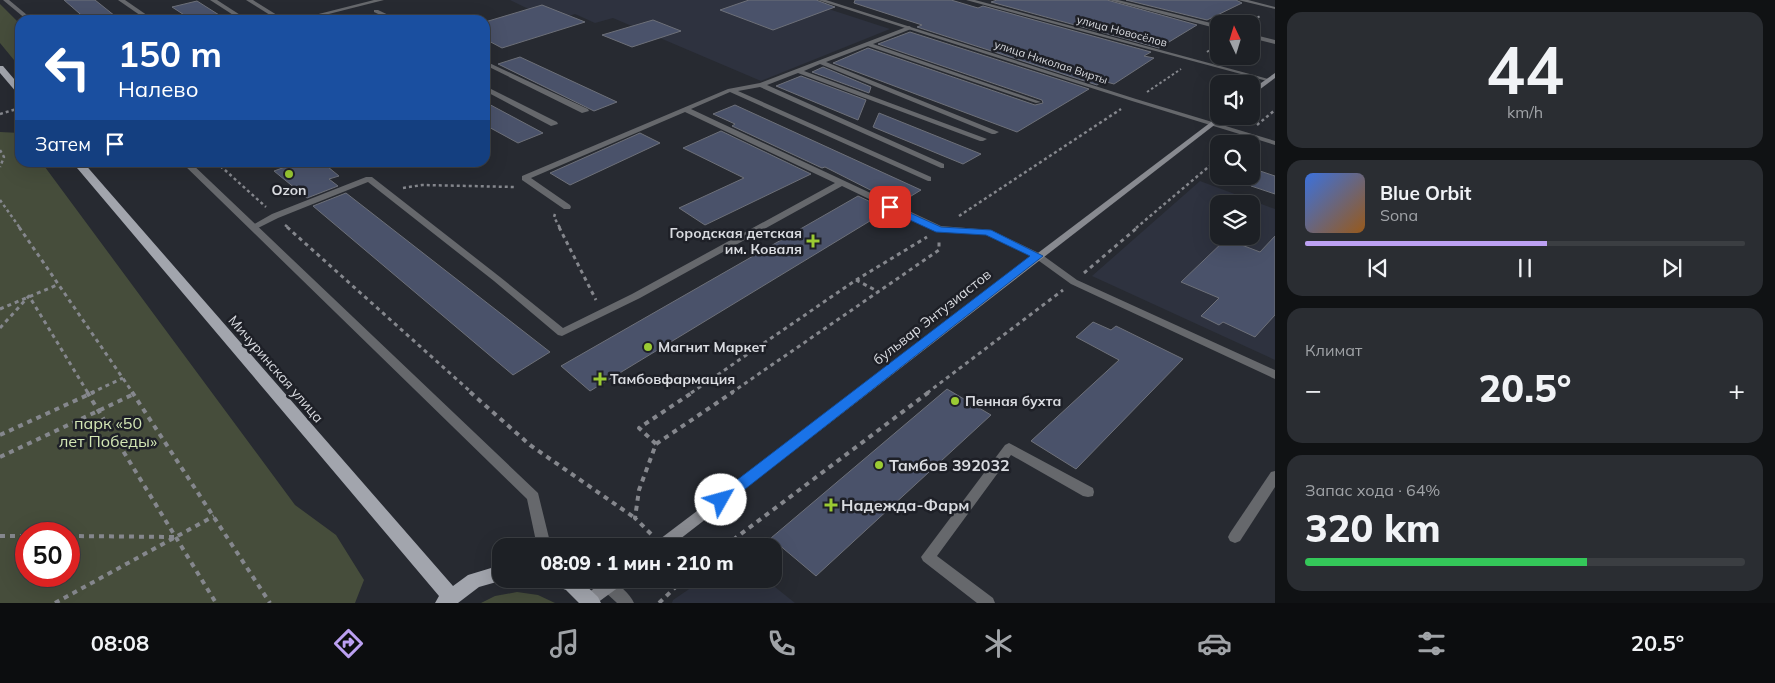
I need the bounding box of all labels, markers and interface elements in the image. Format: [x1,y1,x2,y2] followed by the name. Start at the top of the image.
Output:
[1075,12,1169,50] street label: улица Новосёлов
[1210,15,1260,65] north arrow
[1210,15,1260,245] map controls
[1486,29,1564,110] text: 44
[118,32,222,76] text: 150 m
[35,35,100,100] icon: left
[993,37,1109,87] street label: улица Николая Вирты
[118,75,198,103] text: Налево
[1210,75,1260,125] button: sound
[1507,102,1543,122] text: km/h
[101,130,129,158] icon: arrive
[35,132,91,156] text: Затем
[1210,135,1260,185] button: search
[283,168,295,180] marker: Ozon
[272,181,306,199] place label: Ozon
[1380,181,1471,205] text: Blue Orbit
[869,186,911,228] pin
[876,193,904,221] icon: arrive
[1210,195,1260,245] button: layers
[1380,205,1418,225] text: Sona
[670,224,802,258] place label: Городская детская им. Коваля
[806,234,820,248] marker: Городская детская им. Коваля
[1364,254,1392,282] icon: previous
[1511,254,1539,282] icon: pause
[1658,254,1686,282] icon: next
[869,265,995,369] street label: бульвар Энтузиастов
[224,312,328,426] street label: Мичуринская улица
[658,338,766,356] place label: Магнит Маркет
[1305,340,1362,360] text: Климат
[642,341,654,353] marker: Магнит Маркет
[1479,364,1571,412] text: 20.5°
[610,370,735,388] place label: Тамбовфармация
[1305,372,1322,407] text: −
[1728,372,1745,407] text: +
[594,373,606,385] marker: Тамбовфармация
[965,392,1061,410] place label: Пенная бухта
[949,395,961,407] marker: Пенная бухта
[59,413,157,451] park label: парк «50 лет Победы»
[889,455,1010,475] place label: Тамбов 392032
[873,459,885,471] marker: Тамбов 392032
[694,473,746,525] position arrow
[1305,480,1440,500] text: Запас хода · 64%
[841,495,969,515] place label: Надежда-Фарм
[825,499,837,511] marker: Надежда-Фарм
[1305,504,1441,552] text: 320 km
[15,522,80,587] speed limit sign: 50
[540,551,734,575] text: 08:09 · 1 мин · 210 m
[331,626,366,661] icon: directions
[547,626,582,661] icon: music
[764,626,799,661] icon: phone
[981,626,1016,661] icon: climate
[1197,626,1232,661] icon: car
[1414,626,1449,661] icon: filters
[91,629,149,657] text: 08:08
[1631,629,1684,657] text: 20.5°

